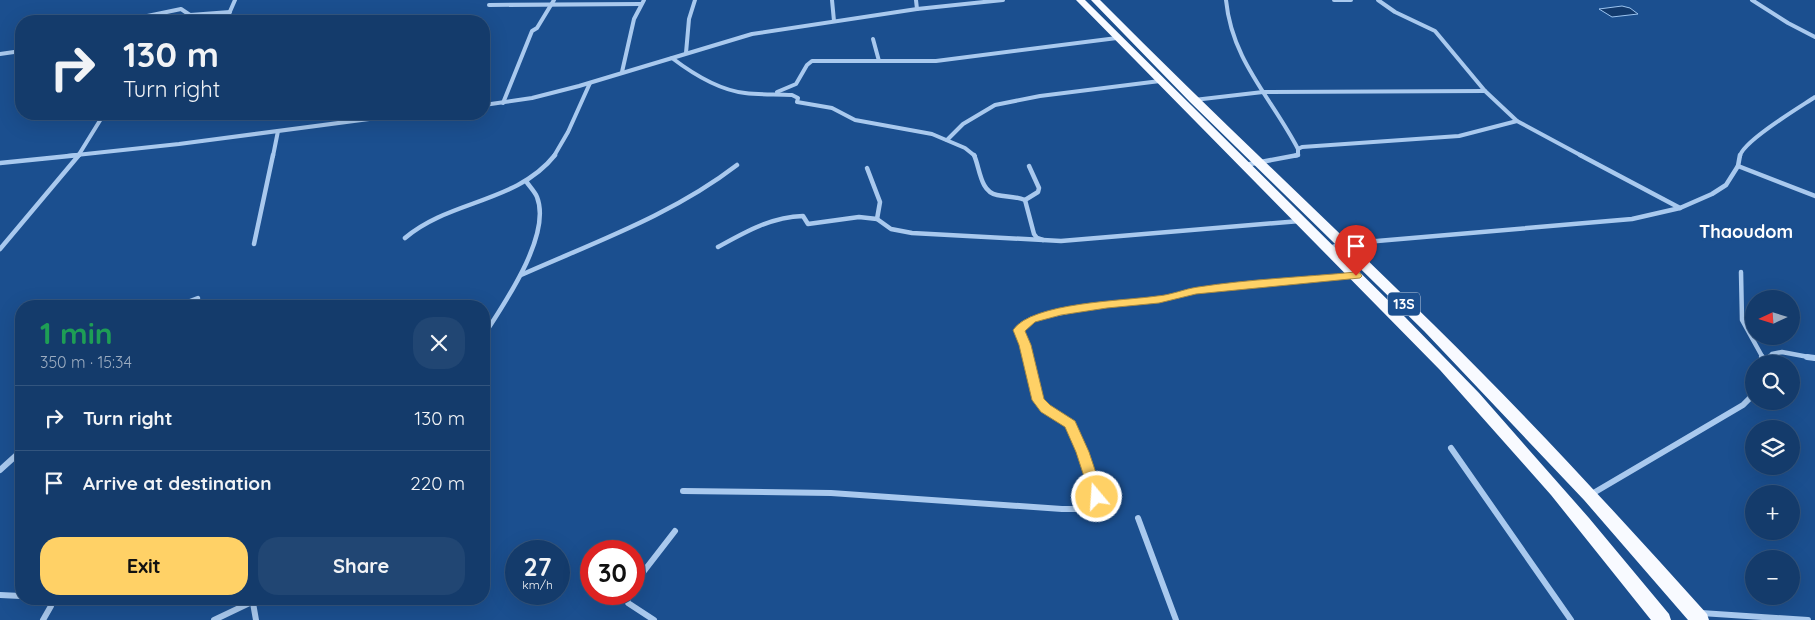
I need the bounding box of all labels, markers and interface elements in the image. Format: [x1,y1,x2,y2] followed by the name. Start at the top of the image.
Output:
[123,32,219,76] text: 130 m
[40,35,105,100] icon: right
[123,75,220,103] text: Turn right
[1699,220,1793,243] district label: Thaoudom
[1335,225,1377,276] pin
[1342,232,1370,260] icon: arrive
[1745,290,1800,345] north arrow
[1745,290,1800,605] map controls
[1388,292,1420,316] road number: 13S
[40,314,113,352] text: 1 min
[413,317,465,369] button: close
[40,352,132,372] text: 350 m · 15:34
[1745,355,1800,410] button: search
[40,404,68,432] icon: right
[83,406,172,430] text: Turn right
[414,406,465,430] text: 130 m
[1745,420,1800,475] button: layers
[40,469,68,497] icon: arrive
[1070,470,1122,522] position arrow
[83,471,272,495] text: Arrive at destination
[410,471,465,495] text: 220 m
[1745,485,1800,540] button: +
[40,537,248,595] button: Exit
[258,537,465,595] button: Share
[580,540,645,605] speed limit sign: 30
[1745,550,1800,605] button: −
[524,551,551,582] text: 27
[522,577,553,592] text: km/h

